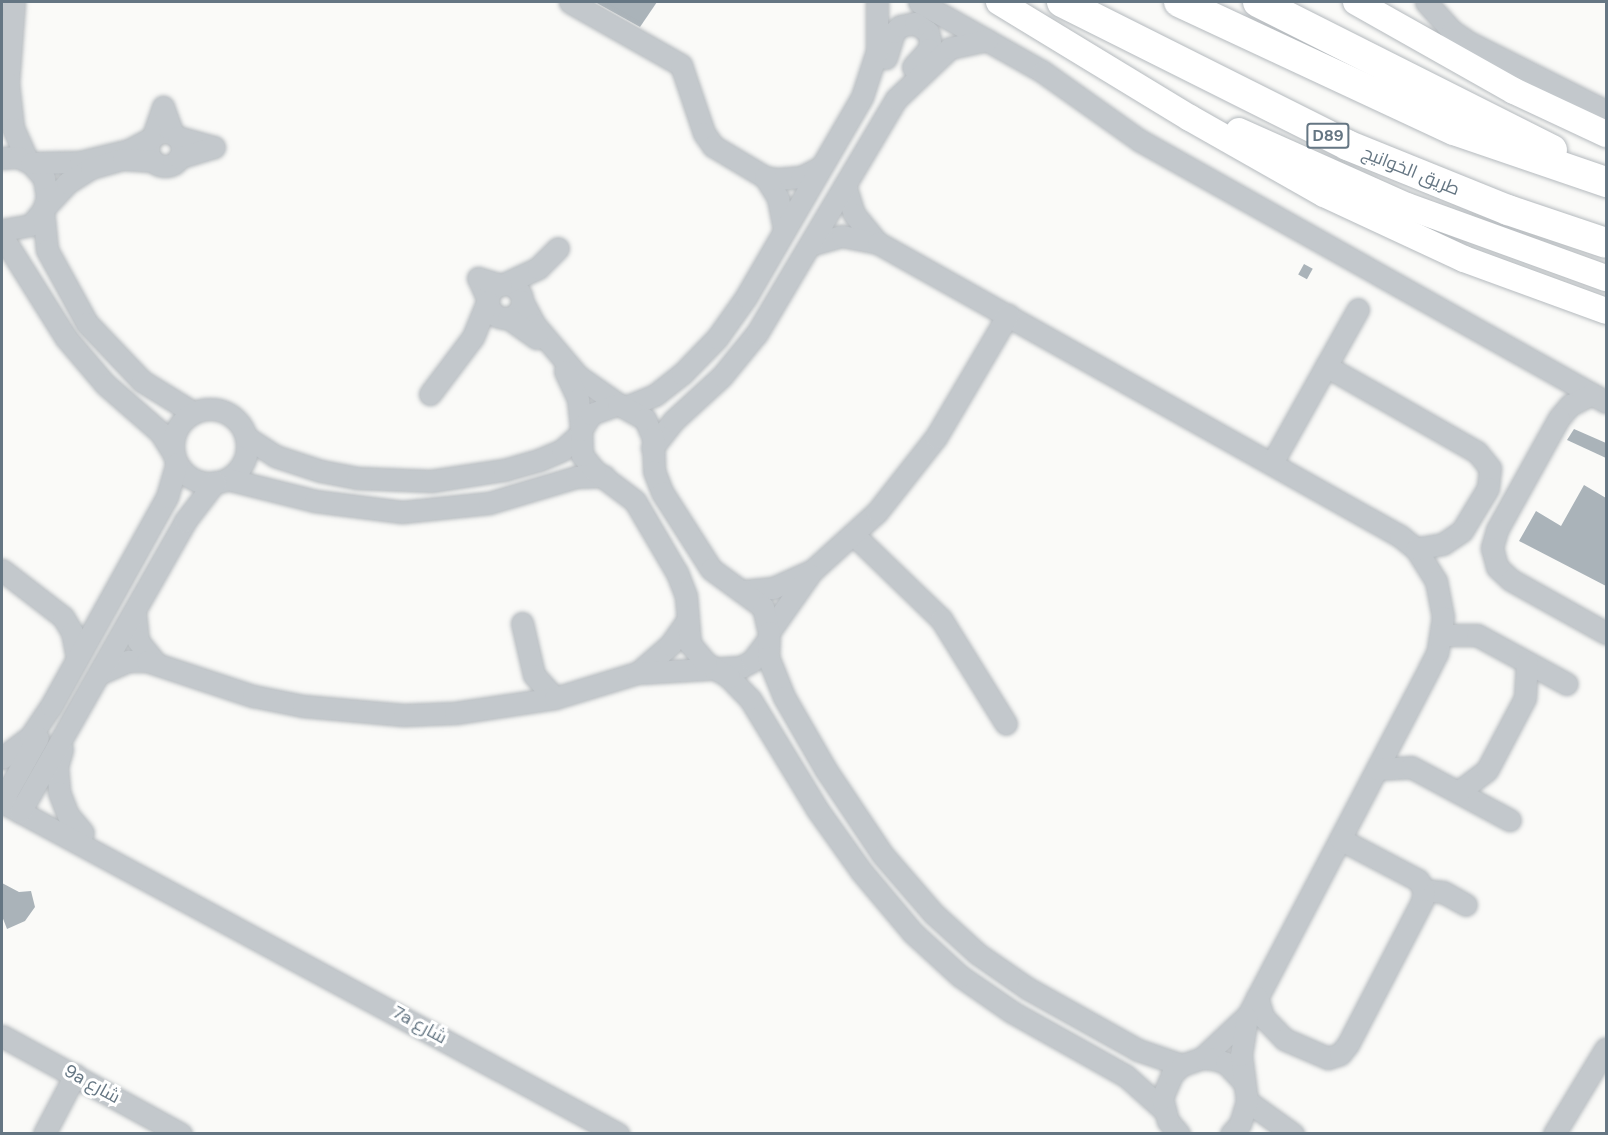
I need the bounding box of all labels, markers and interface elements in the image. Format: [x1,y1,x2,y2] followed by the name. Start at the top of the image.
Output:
[1306,123,1350,149] road number: D89
[1359,142,1463,200] street label: طريق الخوانيج
[389,1001,451,1049] street label: 7a شارع
[60,1060,124,1108] street label: 9a شارع

